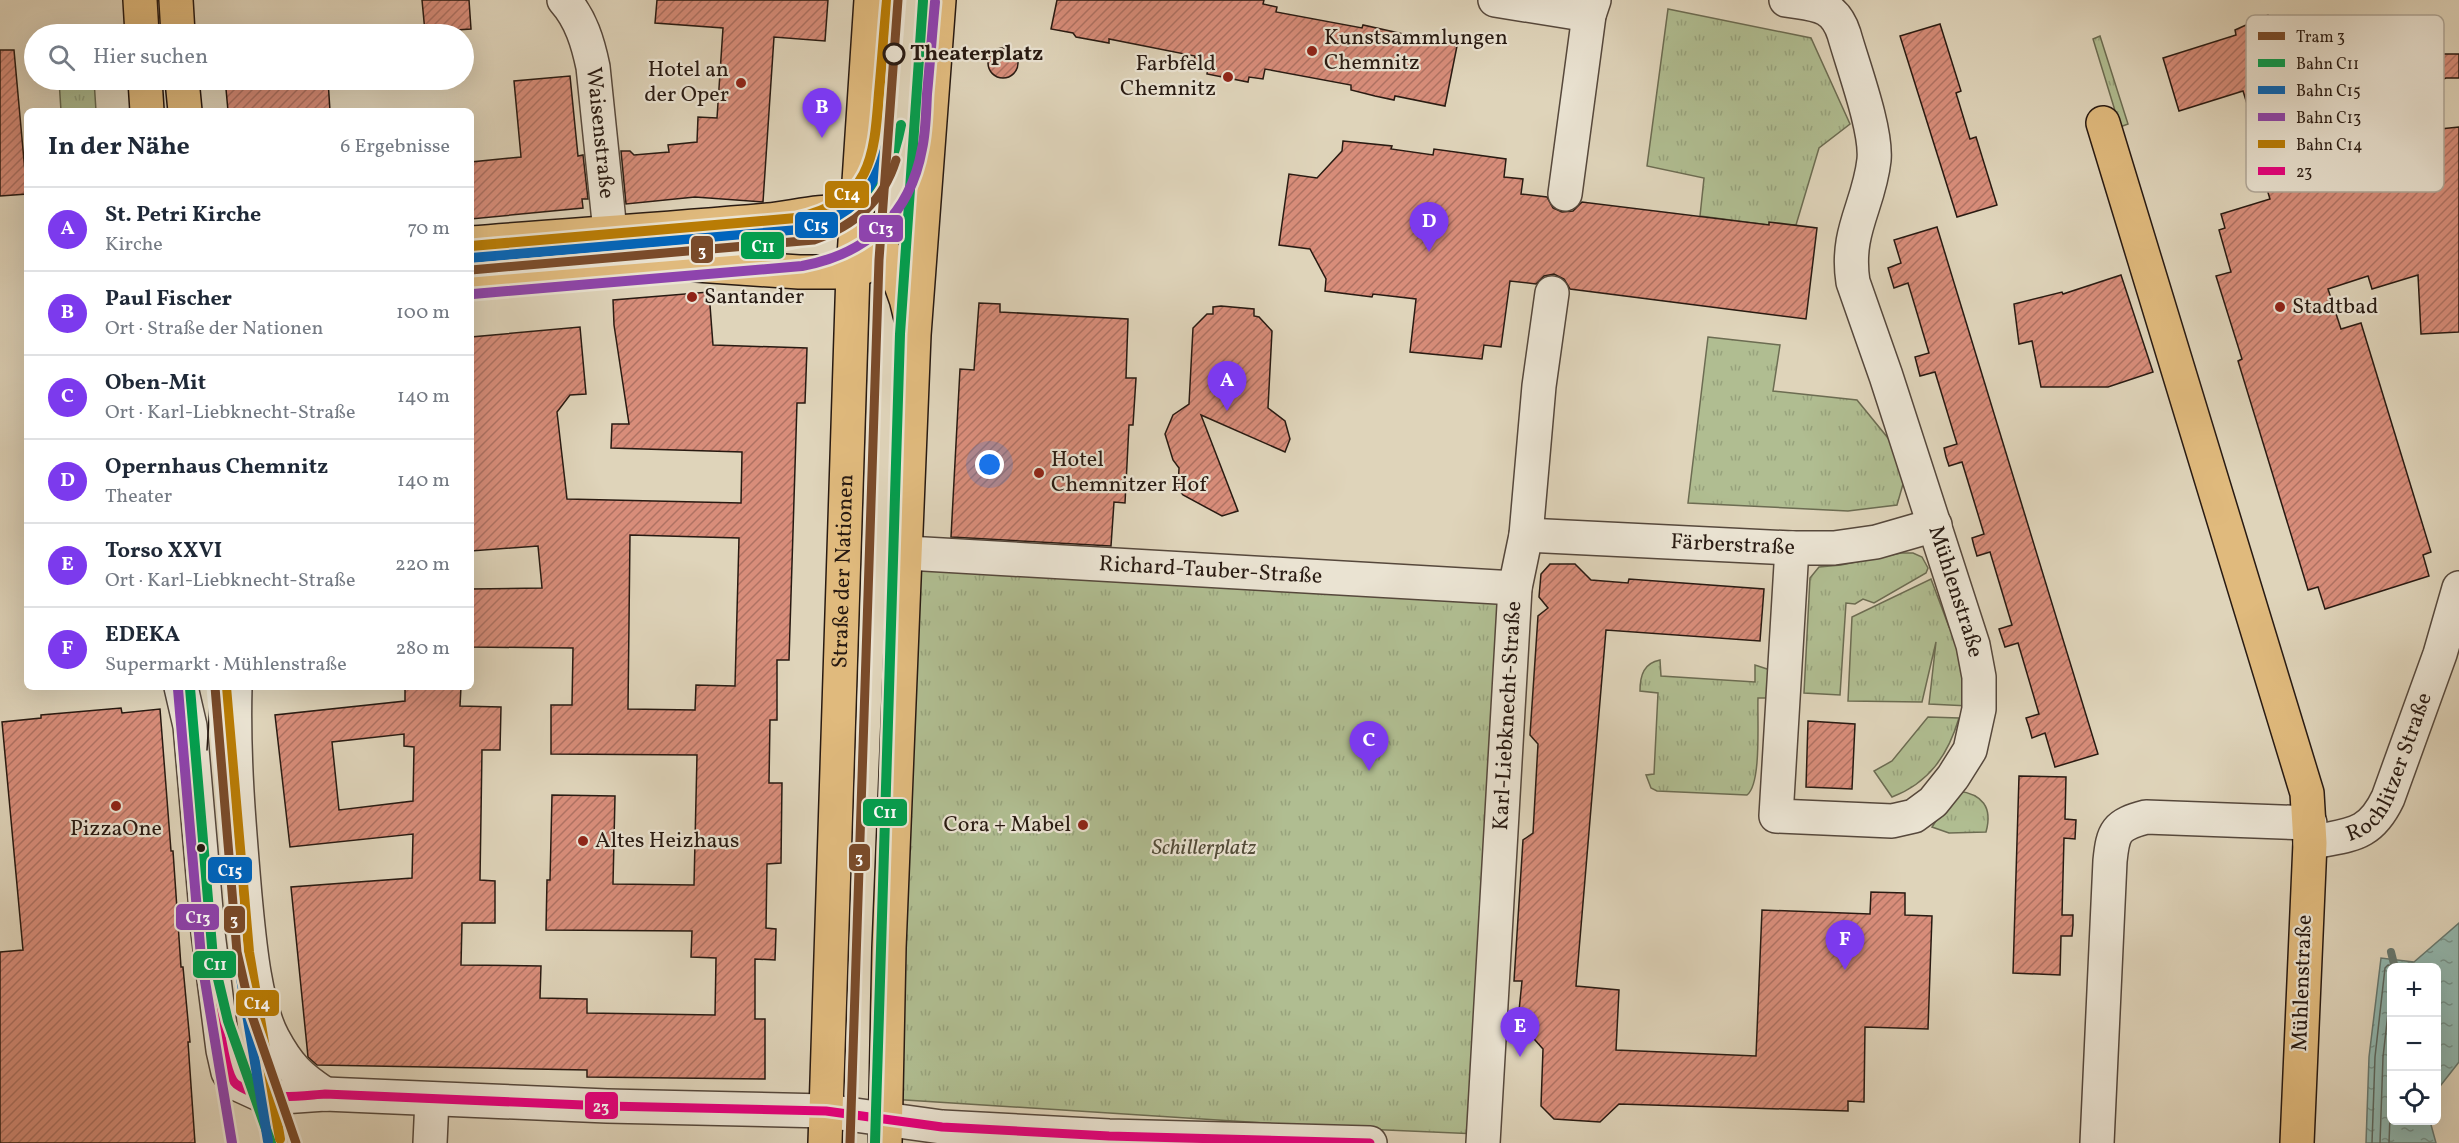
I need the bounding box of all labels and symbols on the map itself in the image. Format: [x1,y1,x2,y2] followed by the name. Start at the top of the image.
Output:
[2246,15,2444,192] legend
[1324,23,1508,79] place label: Kunstsammlungen Chemnitz
[2296,27,2345,49] text: Tram 3
[910,39,1043,70] place label: Theaterplatz
[883,43,905,65] marker: Theaterplatz
[1305,44,1319,58] marker: Kunstsammlungen Chemnitz
[1120,49,1216,105] place label: Farbfeld Chemnitz
[2296,54,2359,76] text: Bahn C11
[644,55,729,111] place label: Hotel an der Oper
[578,66,622,200] street label: Waisenstraße
[1221,70,1235,84] marker: Farbfeld Chemnitz
[734,76,748,90] marker: Hotel an der Oper
[2296,81,2361,103] text: Bahn C15
[802,88,842,138] pin: B
[2296,108,2361,130] text: Bahn C13
[2296,135,2362,157] text: Bahn C14
[2296,162,2312,184] text: 23
[824,180,870,209] line badge: C14
[834,185,861,207] text: C14
[1410,202,1448,252] pin: D
[794,211,839,239] line badge: C15
[858,214,904,243] line badge: C13
[804,216,829,238] text: C15
[869,219,893,241] text: C13
[740,231,785,260] line badge: C11
[690,235,714,264] line badge: 3
[751,237,775,259] text: C11
[698,241,706,263] text: 3
[704,282,804,313] place label: Santander
[685,290,699,304] marker: Santander
[2292,292,2378,323] place label: Stadtbad
[2273,300,2287,314] marker: Stadtbad
[1208,362,1246,411] pin: A
[1051,445,1209,501] place label: Hotel Chemnitzer Hof
[975,450,1004,479] your location
[1032,466,1046,480] marker: Hotel Chemnitzer Hof
[825,474,862,669] street label: Straße der Nationen
[1920,522,1991,660] street label: Mühlenstraße
[1670,527,1796,564] street label: Färberstraße
[1098,549,1323,592] street label: Richard-Tauber-Straße
[1486,600,1530,831] street label: Karl-Liebknecht-Straße
[2342,688,2440,850] street label: Rochlitzer Straße
[1350,722,1388,771] pin: C
[862,798,908,827] line badge: C11
[109,799,123,813] marker: PizzaOne
[873,803,897,825] text: C11
[943,810,1071,841] place label: Cora + Mabel
[70,814,162,845] place label: PizzaOne
[1076,818,1090,832] marker: Cora + Mabel
[595,826,739,857] place label: Altes Heizhaus
[1152,833,1256,864] park label: Schillerplatz
[576,834,590,848] marker: Altes Heizhaus
[195,842,207,854] unlabelled marker
[848,843,871,872] line badge: 3
[855,848,863,870] text: 3
[207,856,253,884] line badge: C15
[218,861,243,883] text: C15
[175,903,220,931] line badge: C13
[223,905,246,934] line badge: 3
[186,908,210,930] text: C13
[230,910,238,932] text: 3
[2285,914,2321,1052] street label: Mühlenstraße
[1826,920,1864,970] pin: F
[192,950,237,979] line badge: C11
[203,955,227,977] text: C11
[235,989,280,1017] line badge: C14
[244,994,271,1016] text: C14
[1500,1008,1540,1057] pin: E
[584,1091,619,1120] line badge: 23
[593,1097,609,1119] text: 23

